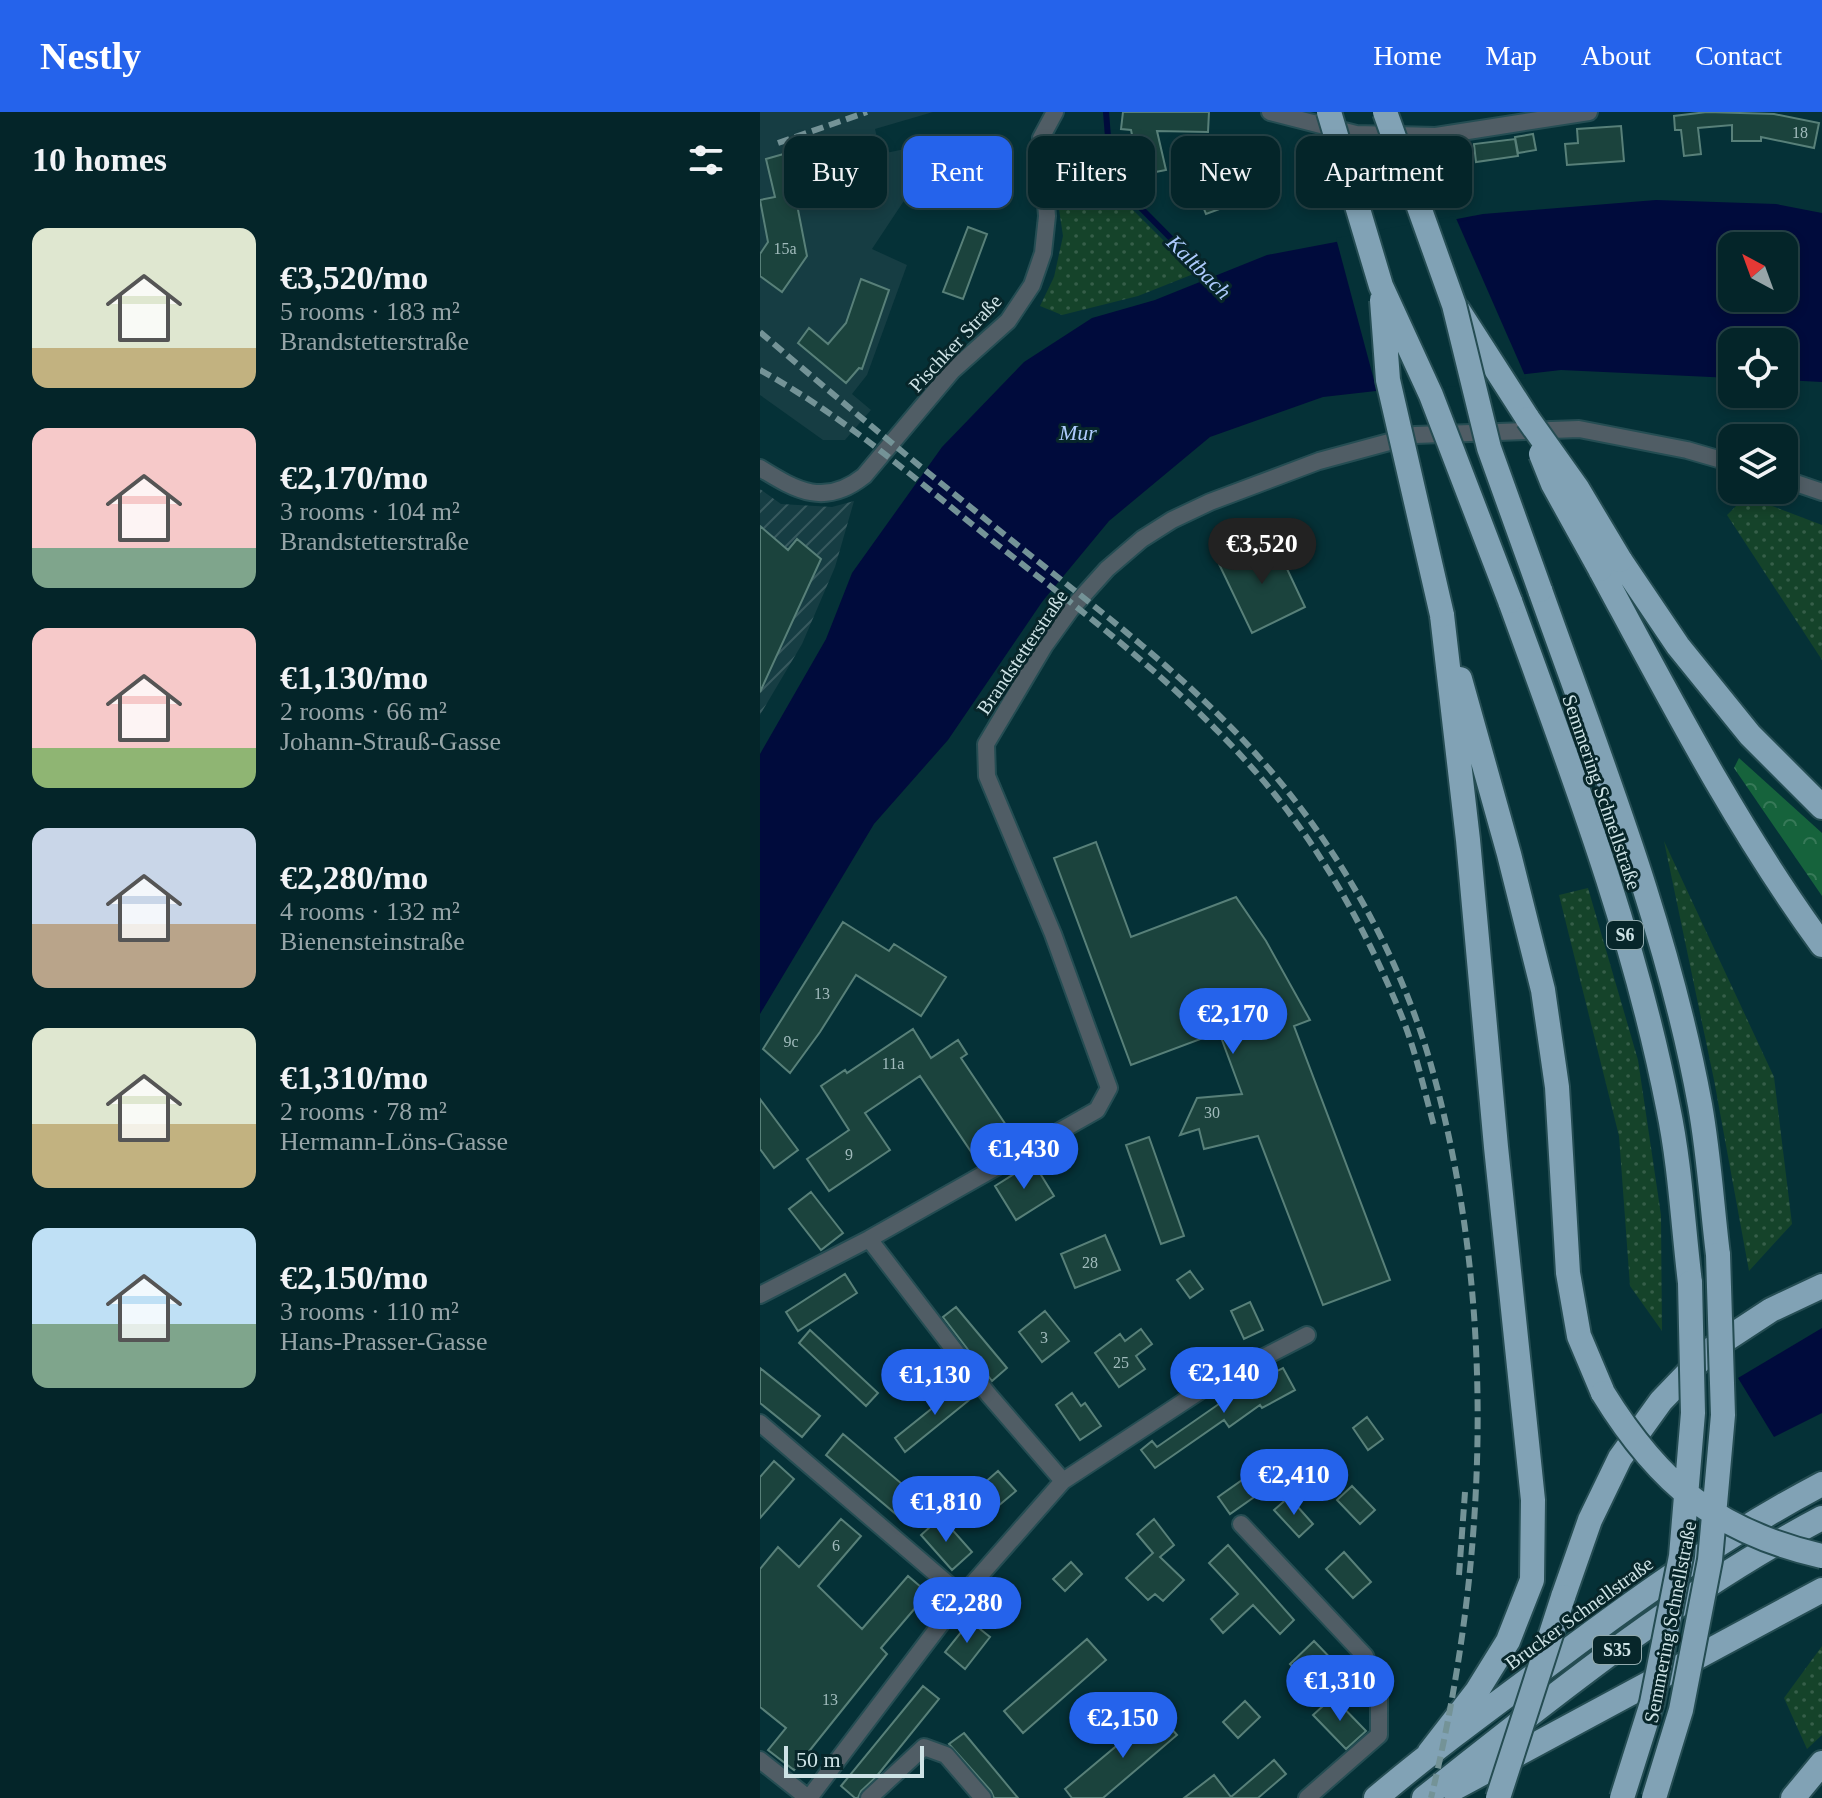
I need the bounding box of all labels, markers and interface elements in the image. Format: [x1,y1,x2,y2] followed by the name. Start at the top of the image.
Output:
[40,35,141,77] text: Nestly
[1373,40,1442,71] text: Home
[1486,40,1537,71] text: Map
[1581,40,1651,71] text: About
[1695,40,1782,71] text: Contact
[1792,124,1808,141] house number: 18
[784,136,887,208] chip: Buy
[903,136,1012,208] chip: Rent
[1028,136,1155,208] chip: Filters
[1171,136,1280,208] chip: New
[1296,136,1472,208] chip: Apartment
[684,138,728,182] icon: filters
[32,141,167,178] text: 10 homes
[1161,229,1236,304] water label: Kaltbach
[1718,232,1798,312] north arrow
[1718,232,1798,504] map controls
[773,240,797,257] house number: 15a
[280,259,428,296] text: €3,520/mo
[96,260,192,356] icon: home
[904,290,1006,396] street label: Pischker Straße
[280,297,460,326] text: 5 rooms · 183 m²
[280,327,469,356] text: Brandstetterstraße
[1718,328,1798,408] button: locate
[1058,420,1097,445] water label: Mur
[1718,424,1798,504] button: layers
[280,459,428,496] text: €2,170/mo
[96,460,192,556] icon: home
[280,497,460,526] text: 3 rooms · 104 m²
[1197,518,1327,586] pin: €3,520
[280,527,469,556] text: Brandstetterstraße
[1226,529,1298,558] text: €3,520
[972,585,1072,718] street label: Brandstetterstraße
[280,659,428,696] text: €1,130/mo
[96,660,192,756] icon: home
[1557,692,1646,893] street label: Semmering Schnellstraße
[280,697,447,726] text: 2 rooms · 66 m²
[280,727,501,756] text: Johann-Strauß-Gasse
[280,859,428,896] text: €2,280/mo
[96,860,192,956] icon: home
[280,897,460,926] text: 4 rooms · 132 m²
[1607,921,1643,949] road number: S6
[280,927,465,956] text: Bienensteinstraße
[814,985,830,1002] house number: 13
[1168,988,1298,1056] pin: €2,170
[1197,999,1269,1028] text: €2,170
[783,1033,799,1050] house number: 9c
[882,1055,904,1072] house number: 11a
[280,1059,428,1096] text: €1,310/mo
[96,1060,192,1156] icon: home
[280,1097,447,1126] text: 2 rooms · 78 m²
[1204,1104,1220,1121] house number: 30
[959,1123,1089,1191] pin: €1,430
[280,1127,508,1156] text: Hermann-Löns-Gasse
[988,1134,1060,1163] text: €1,430
[845,1146,853,1163] house number: 9
[1082,1254,1098,1271] house number: 28
[280,1259,428,1296] text: €2,150/mo
[96,1260,192,1356] icon: home
[280,1297,459,1326] text: 3 rooms · 110 m²
[280,1327,487,1356] text: Hans-Prasser-Gasse
[1040,1329,1048,1346] house number: 3
[1159,1347,1289,1415] pin: €2,140
[870,1349,1000,1417] pin: €1,130
[1113,1354,1129,1371] house number: 25
[1188,1358,1260,1387] text: €2,140
[899,1360,971,1389] text: €1,130
[1229,1449,1359,1517] pin: €2,410
[1258,1460,1330,1489] text: €2,410
[881,1476,1011,1544] pin: €1,810
[910,1487,982,1516] text: €1,810
[1640,1519,1701,1725] street label: Semmering Schnellstraße
[832,1537,840,1554] house number: 6
[1501,1552,1657,1674] street label: Brucker Schnellstraße
[902,1577,1032,1645] pin: €2,280
[931,1588,1003,1617] text: €2,280
[1593,1636,1641,1664] road number: S35
[1275,1655,1405,1723] pin: €1,310
[1304,1666,1376,1695] text: €1,310
[822,1691,838,1708] house number: 13
[1058,1692,1188,1760] pin: €2,150
[1087,1703,1159,1732] text: €2,150
[784,1742,924,1778] scale bar
[796,1747,841,1772] text: 50 m

